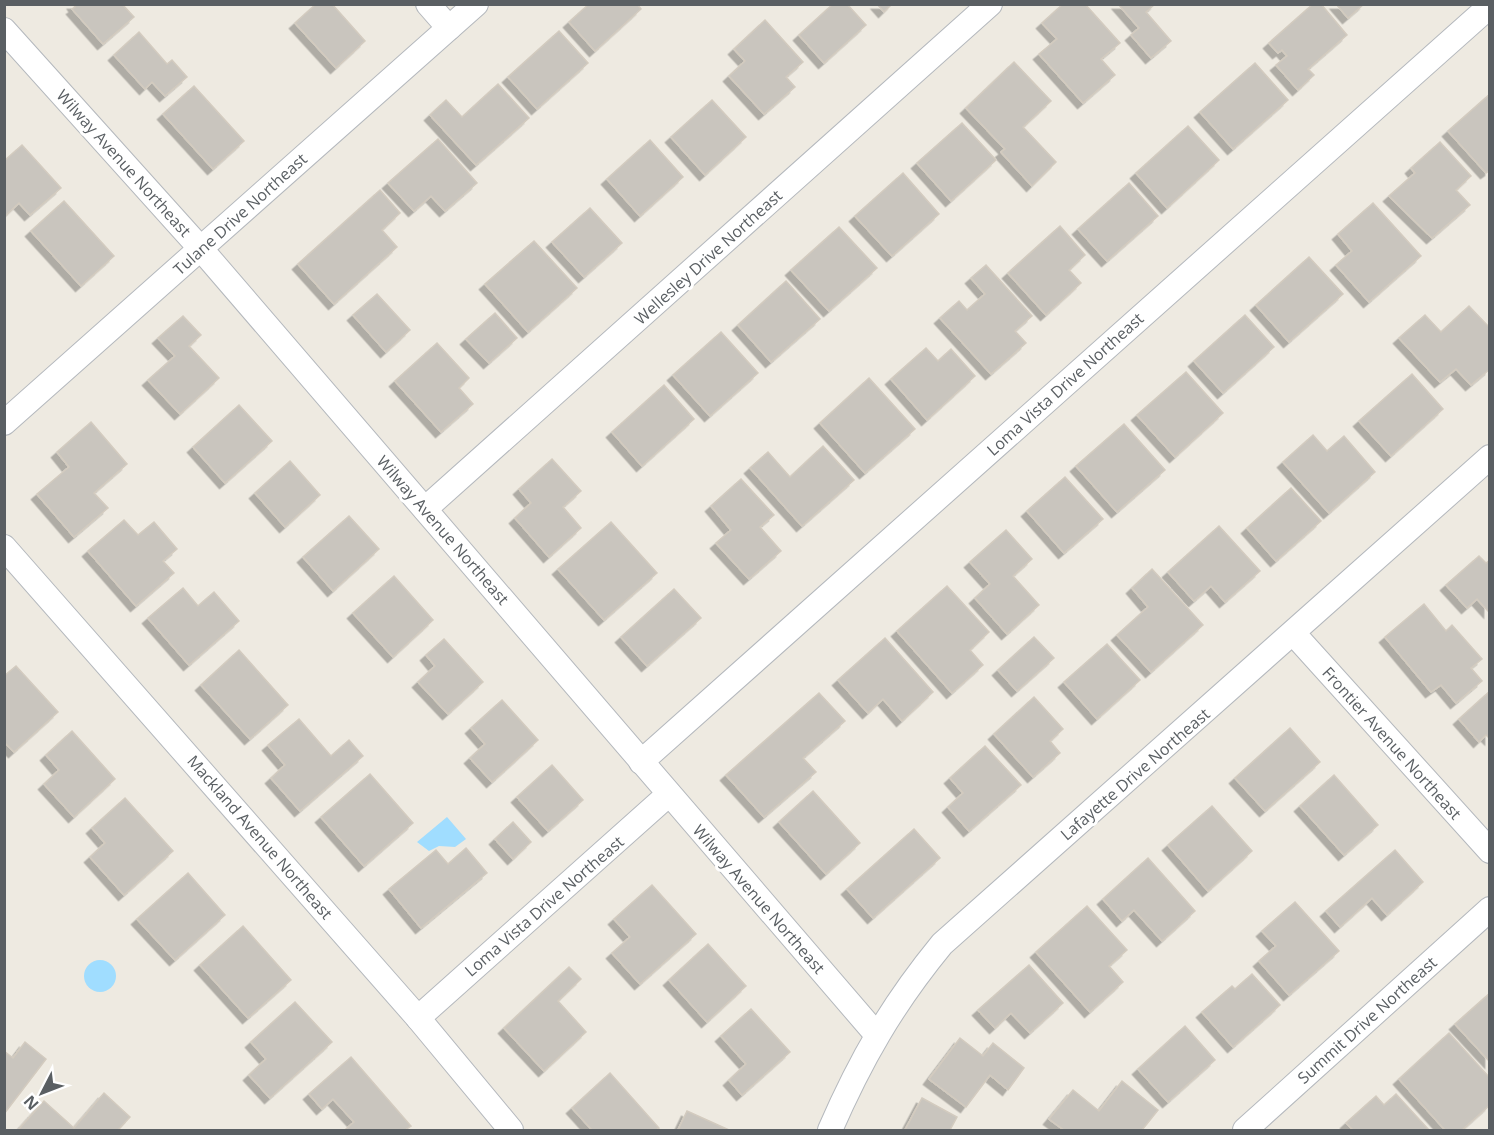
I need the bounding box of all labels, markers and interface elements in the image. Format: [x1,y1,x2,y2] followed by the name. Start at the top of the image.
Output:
[52,85,196,242] street label: Wilway Avenue Northeast
[168,148,312,280] street label: Tulane Drive Northeast
[629,184,787,329] street label: Wellesley Drive Northeast
[982,307,1148,460] street label: Loma Vista Drive Northeast
[372,451,514,610] street label: Wilway Avenue Northeast
[1317,662,1467,824] street label: Frontier Avenue Northeast
[1056,703,1215,845] street label: Lafayette Drive Northeast
[183,750,338,924] street label: Mackland Avenue Northeast
[688,820,830,979] street label: Wilway Avenue Northeast
[460,831,628,981] street label: Loma Vista Drive Northeast
[1293,951,1442,1089] street label: Summit Drive Northeast
[12,1063,72,1123] north arrow
[18,1091,43,1115] text: N

